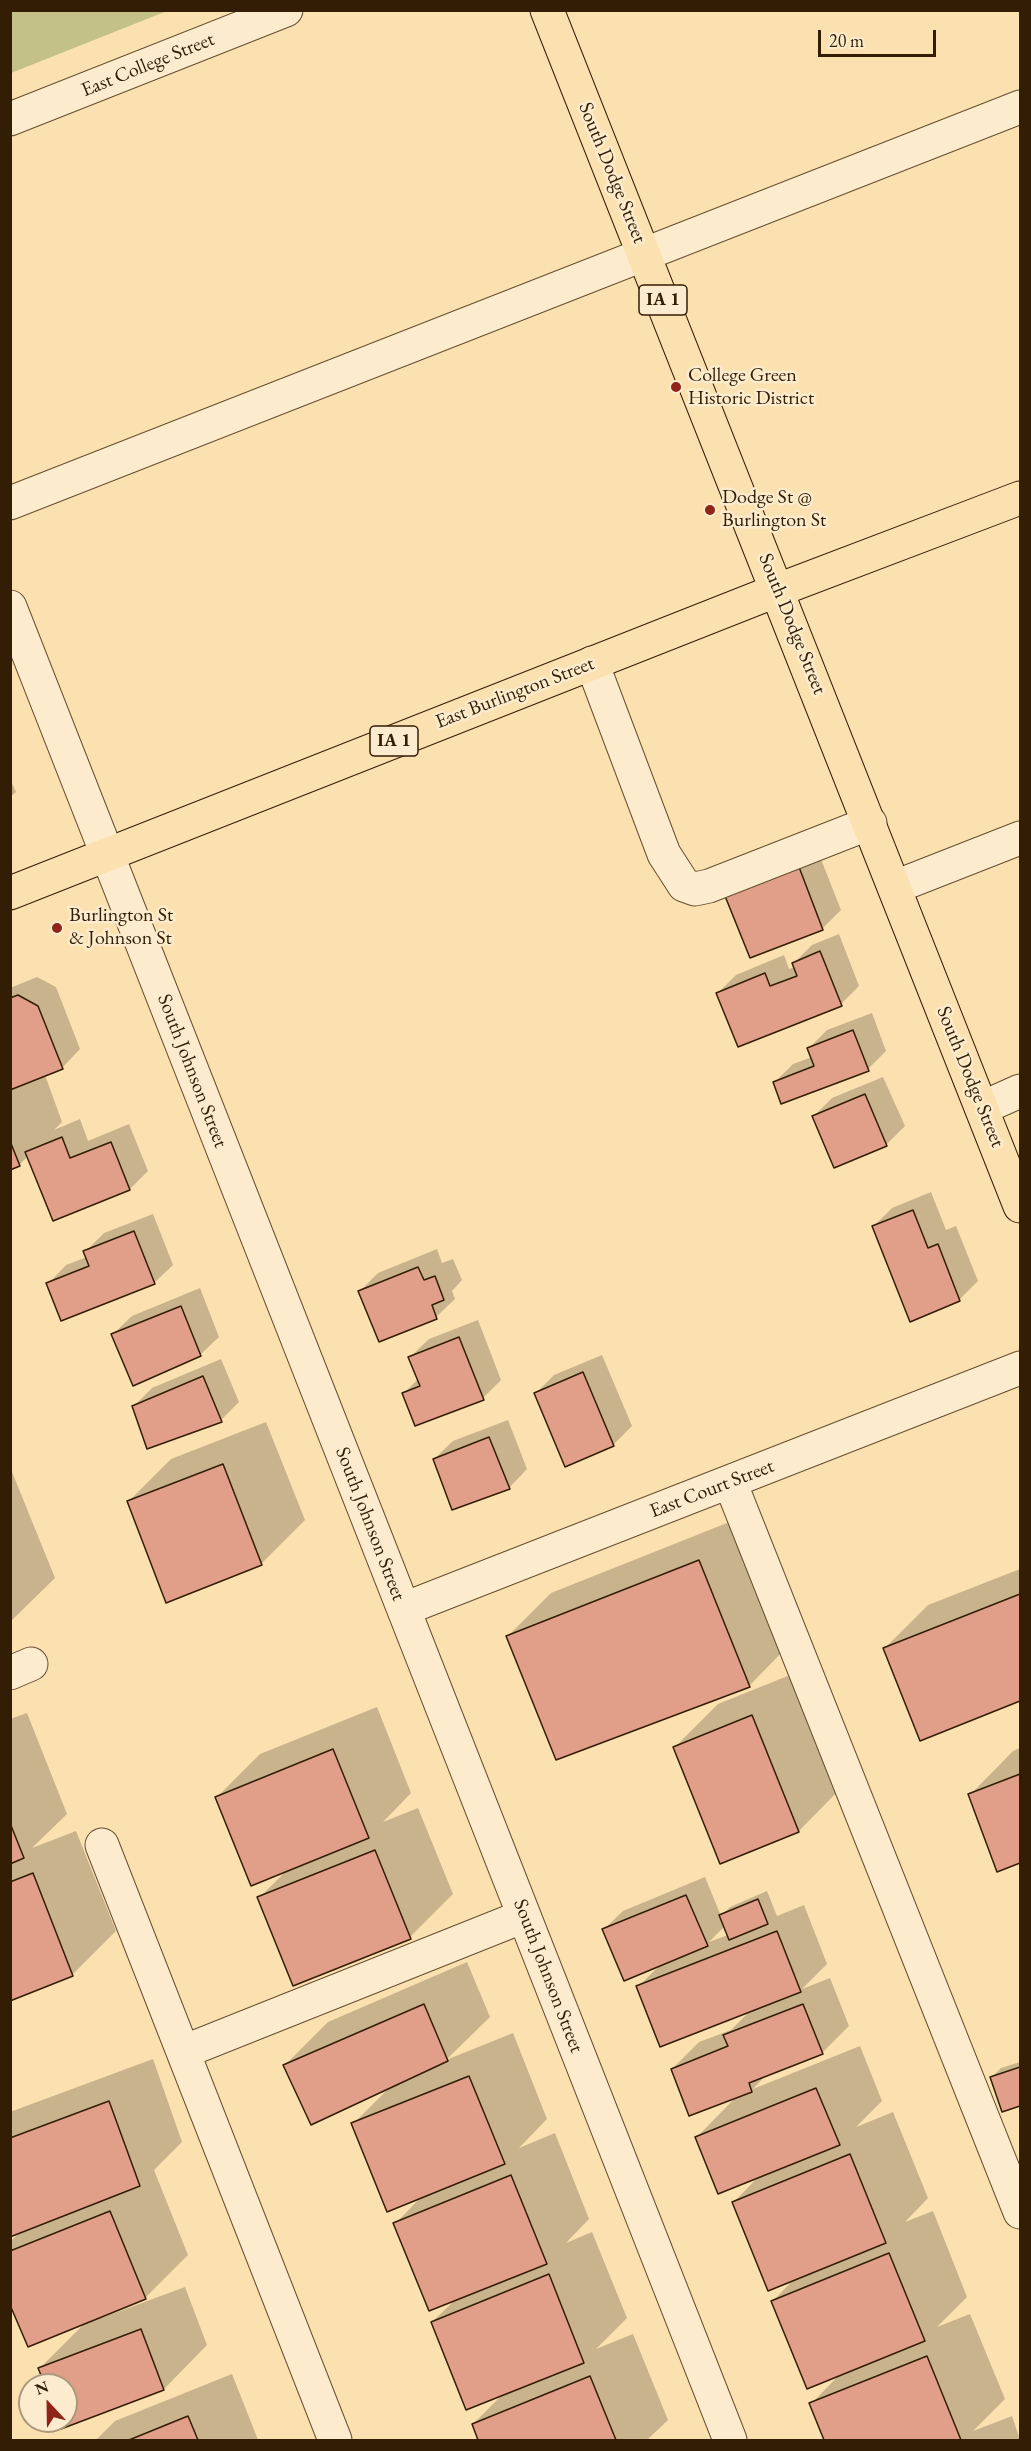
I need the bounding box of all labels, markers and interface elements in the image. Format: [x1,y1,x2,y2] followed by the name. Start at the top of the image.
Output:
[821,18,940,56] scale bar
[78,27,218,103] street label: East College Street
[829,29,864,52] text: 20 m
[573,99,651,247] street label: South Dodge Street
[639,285,687,315] road number: IA 1
[688,364,814,411] place label: College Green Historic District
[669,380,683,394] marker: College Green Historic District
[722,486,826,533] place label: Dodge St @ Burlington St
[703,503,717,517] marker: Dodge St @ Burlington St
[753,550,831,698] street label: South Dodge Street
[432,652,598,734] street label: East Burlington Street
[370,726,418,756] road number: IA 1
[69,904,173,951] place label: Burlington St & Johnson St
[50,921,64,935] marker: Burlington St & Johnson St
[152,991,232,1151] street label: South Johnson Street
[931,1003,1009,1151] street label: South Dodge Street
[330,1444,410,1604] street label: South Johnson Street
[647,1454,777,1524] street label: East Court Street
[508,1896,588,2056] street label: South Johnson Street
[18,2373,78,2433] north arrow
[32,2376,52,2400] text: N

